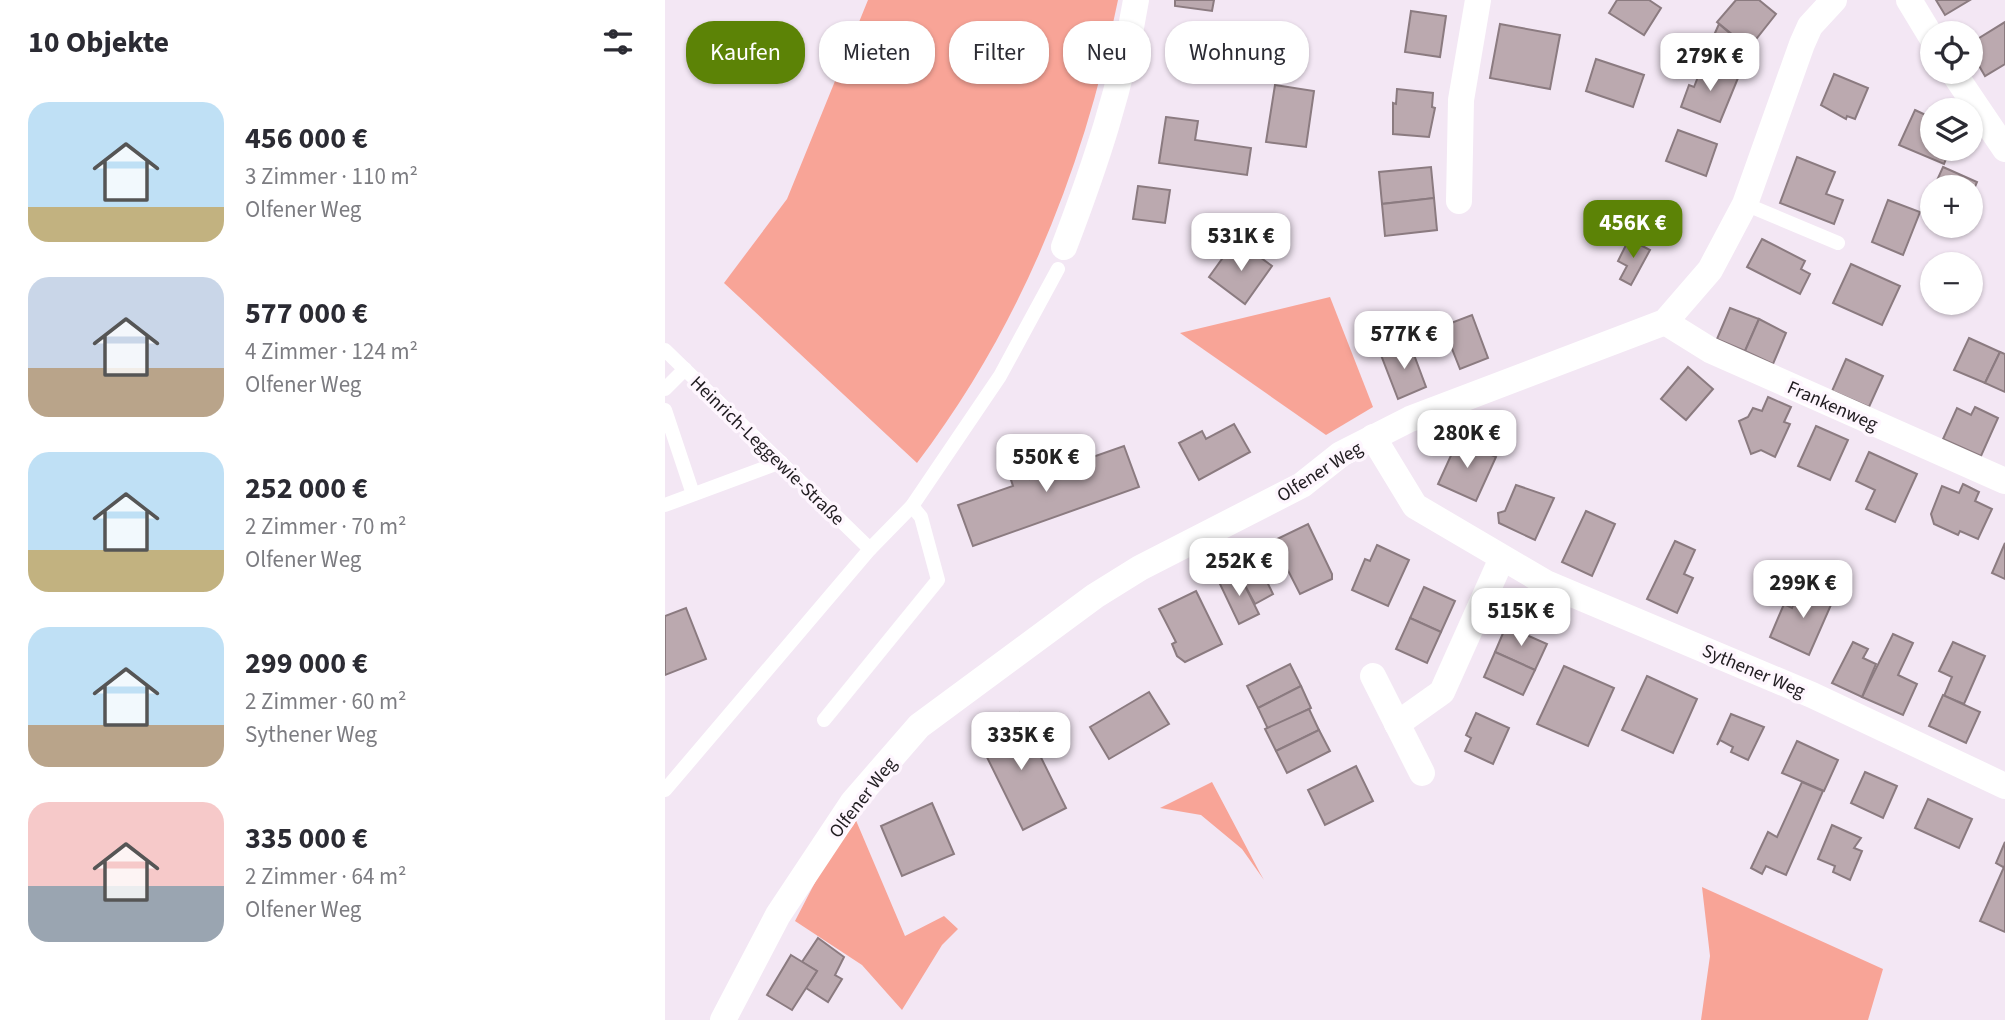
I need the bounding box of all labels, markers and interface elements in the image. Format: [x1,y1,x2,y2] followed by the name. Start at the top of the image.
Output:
[28,21,169,64] text: 10 Objekte
[686,21,805,84] chip: Kaufen
[819,21,935,84] chip: Mieten
[949,21,1049,84] chip: Filter
[1063,21,1151,84] chip: Neu
[1165,21,1309,84] chip: Wohnung
[1920,21,1983,315] map controls
[1920,21,1983,84] button: locate
[599,23,637,61] icon: filters
[1653,34,1767,93] pin: 279K €
[1676,39,1744,72] text: 279K €
[1920,98,1983,161] button: layers
[245,117,368,160] text: 456 000 €
[84,130,168,214] icon: home
[245,160,418,193] text: 3 Zimmer · 110 m²
[1920,175,1983,238] button: +
[245,193,361,226] text: Olfener Weg
[1576,201,1690,260] pin: 456K €
[1599,206,1667,239] text: 456K €
[1184,214,1298,273] pin: 531K €
[1207,219,1275,252] text: 531K €
[1920,252,1983,315] button: −
[245,292,368,335] text: 577 000 €
[84,305,168,389] icon: home
[1347,312,1461,371] pin: 577K €
[1370,317,1438,350] text: 577K €
[245,335,418,368] text: 4 Zimmer · 124 m²
[245,368,361,401] text: Olfener Weg
[684,370,850,532] street label: Heinrich-Leggewie-Straße
[1783,374,1882,438] street label: Frankenweg
[1410,410,1524,470] pin: 280K €
[1433,416,1501,449] text: 280K €
[989,434,1103,494] pin: 550K €
[1272,435,1368,509] street label: Olfener Weg
[1012,440,1080,473] text: 550K €
[245,467,368,510] text: 252 000 €
[84,480,168,564] icon: home
[245,510,407,543] text: 2 Zimmer · 70 m²
[1182,538,1296,598] pin: 252K €
[245,543,361,576] text: Olfener Weg
[1205,544,1273,577] text: 252K €
[1746,560,1860,620] pin: 299K €
[1769,566,1837,599] text: 299K €
[1464,588,1578,648] pin: 515K €
[1487,594,1555,627] text: 515K €
[1698,638,1809,705] street label: Sythener Weg
[245,642,368,685] text: 299 000 €
[84,655,168,739] icon: home
[245,685,407,718] text: 2 Zimmer · 60 m²
[964,712,1078,772] pin: 335K €
[245,718,377,751] text: Sythener Weg
[987,718,1055,751] text: 335K €
[823,751,904,844] street label: Olfener Weg
[245,817,368,860] text: 335 000 €
[84,830,168,914] icon: home
[245,860,407,893] text: 2 Zimmer · 64 m²
[245,893,361,926] text: Olfener Weg

